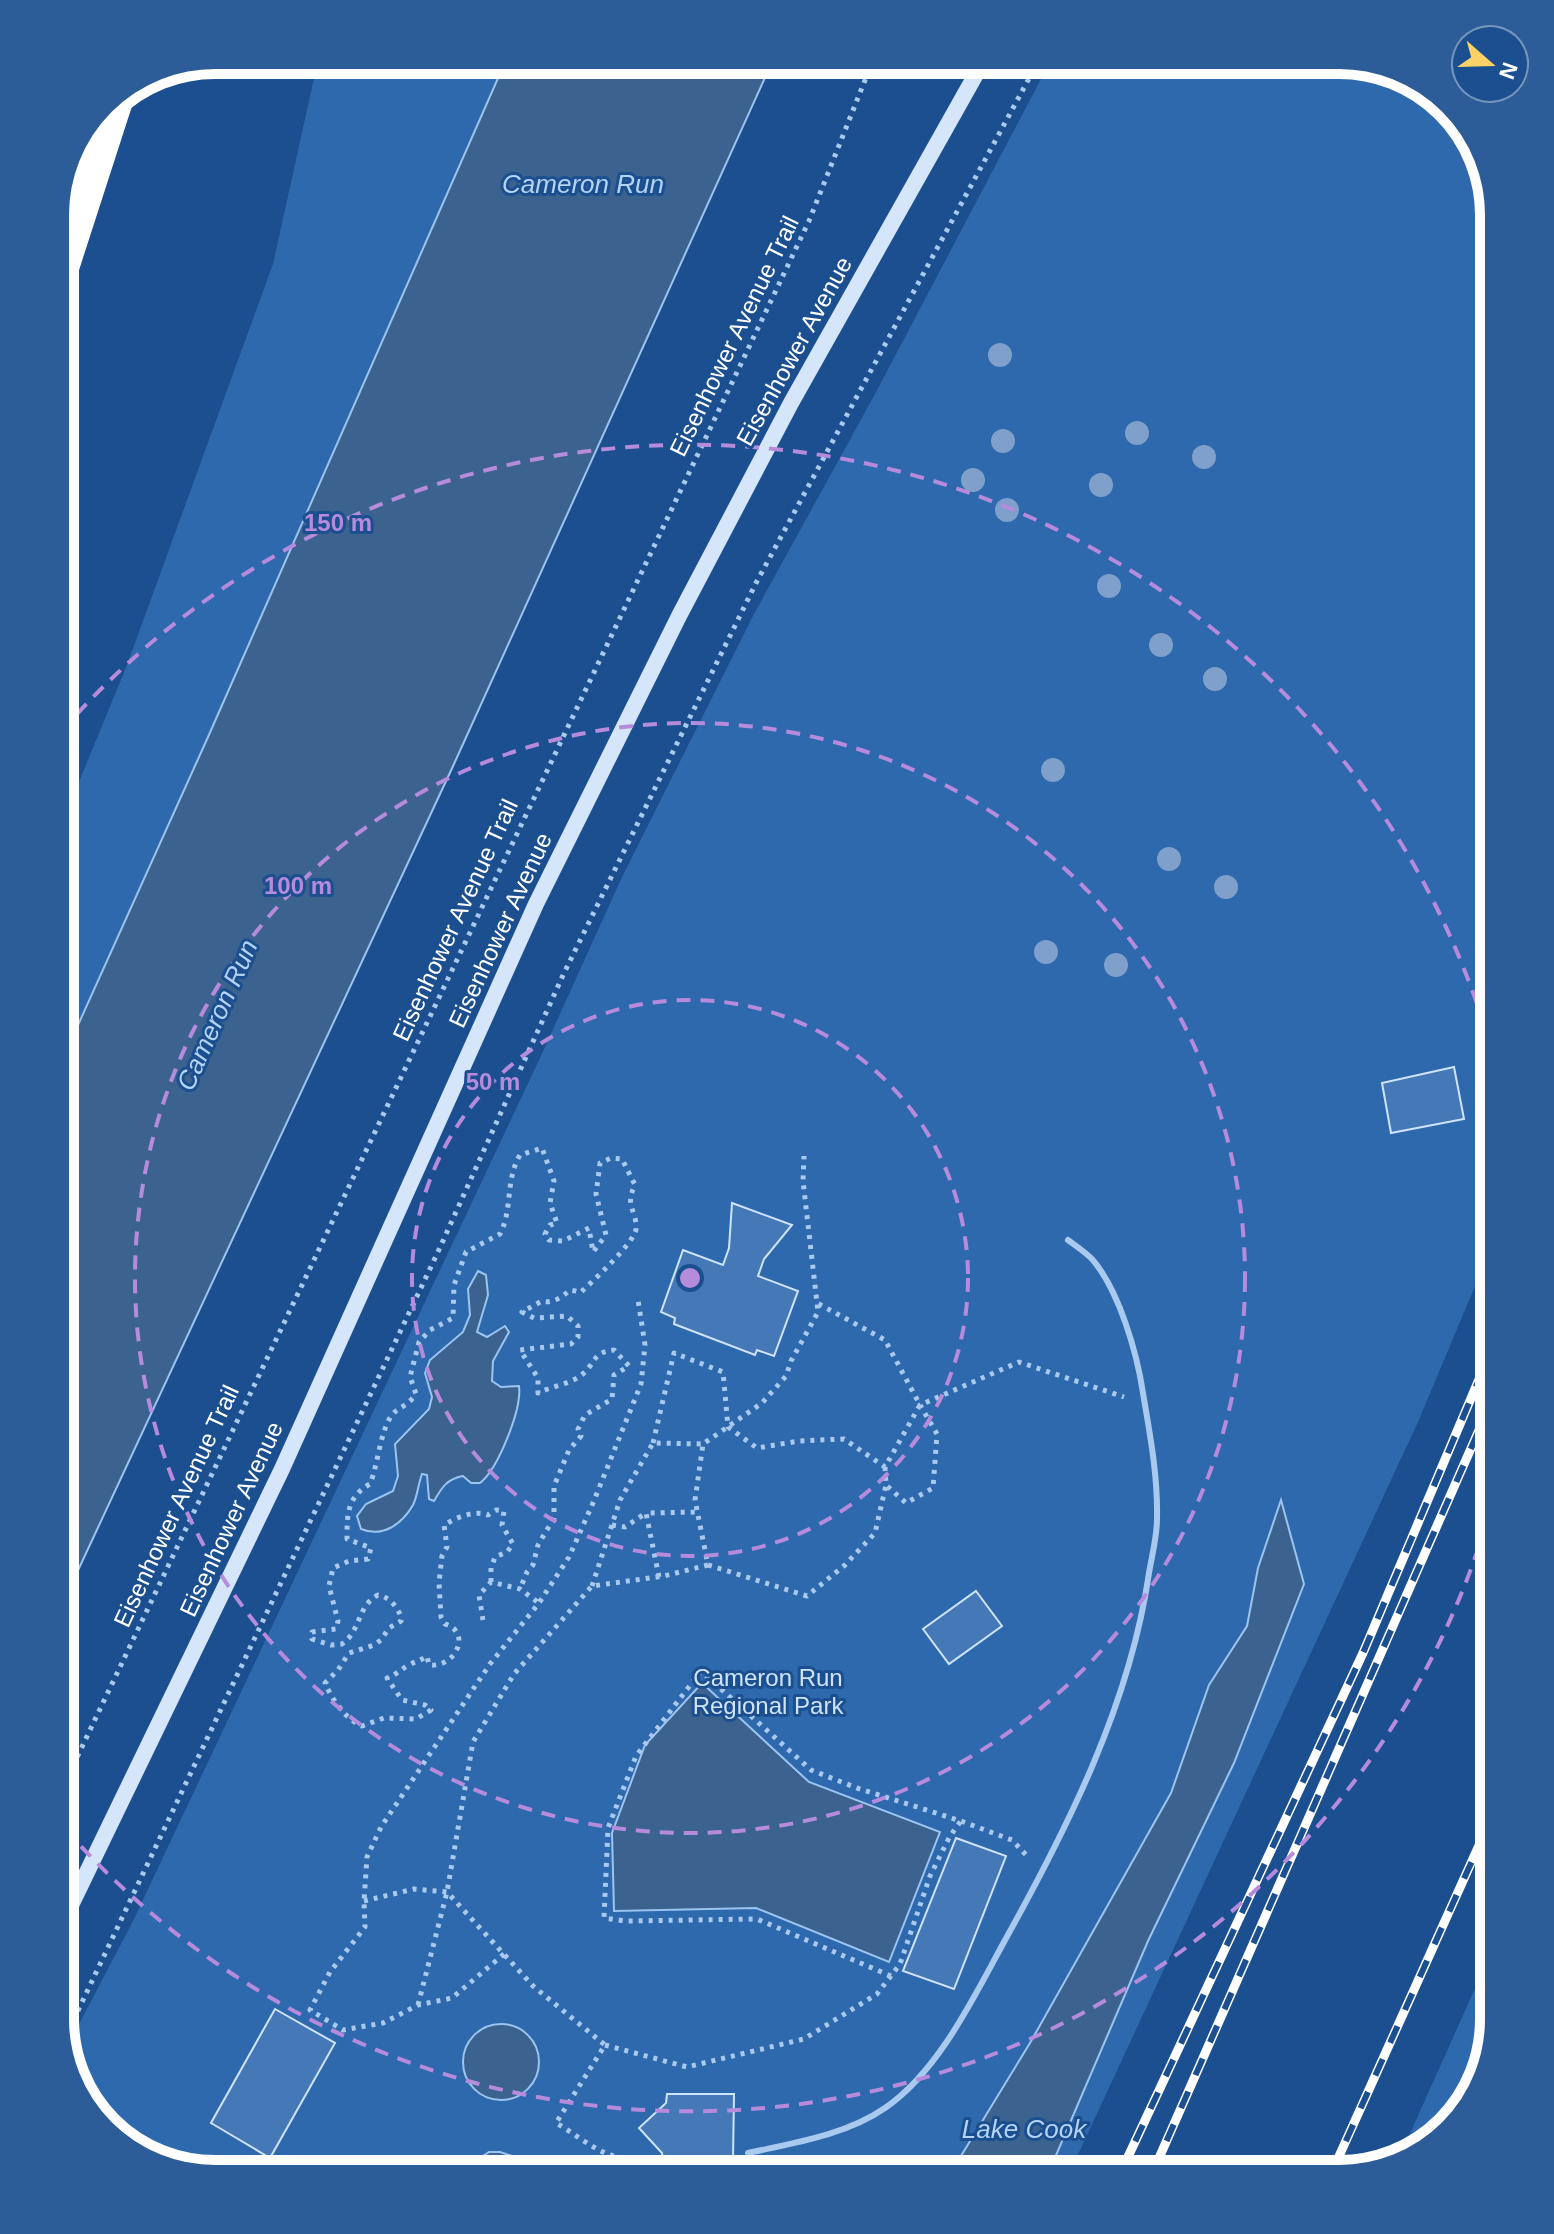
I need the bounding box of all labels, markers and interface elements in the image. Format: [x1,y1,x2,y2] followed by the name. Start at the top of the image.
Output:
[1450,24,1530,104] north arrow
[1494,59,1523,82] text: N
[502,169,664,199] water label: Cameron Run
[663,210,805,462] street label: Eisenhower Avenue Trail
[730,251,858,451] street label: Eisenhower Avenue
[304,509,372,536] text: 150 m
[386,794,524,1046] street label: Eisenhower Avenue Trail
[442,827,558,1033] street label: Eisenhower Avenue
[264,872,332,899] text: 100 m
[170,935,264,1095] water label: Cameron Run
[466,1068,520,1095] text: 50 m
[676,1264,704,1292] centre of rings
[107,1380,245,1632] street label: Eisenhower Avenue Trail
[173,1416,289,1622] street label: Eisenhower Avenue
[693,1664,844,1719] park label: Cameron Run Regional Park
[962,2114,1088,2144] water label: Lake Cook

